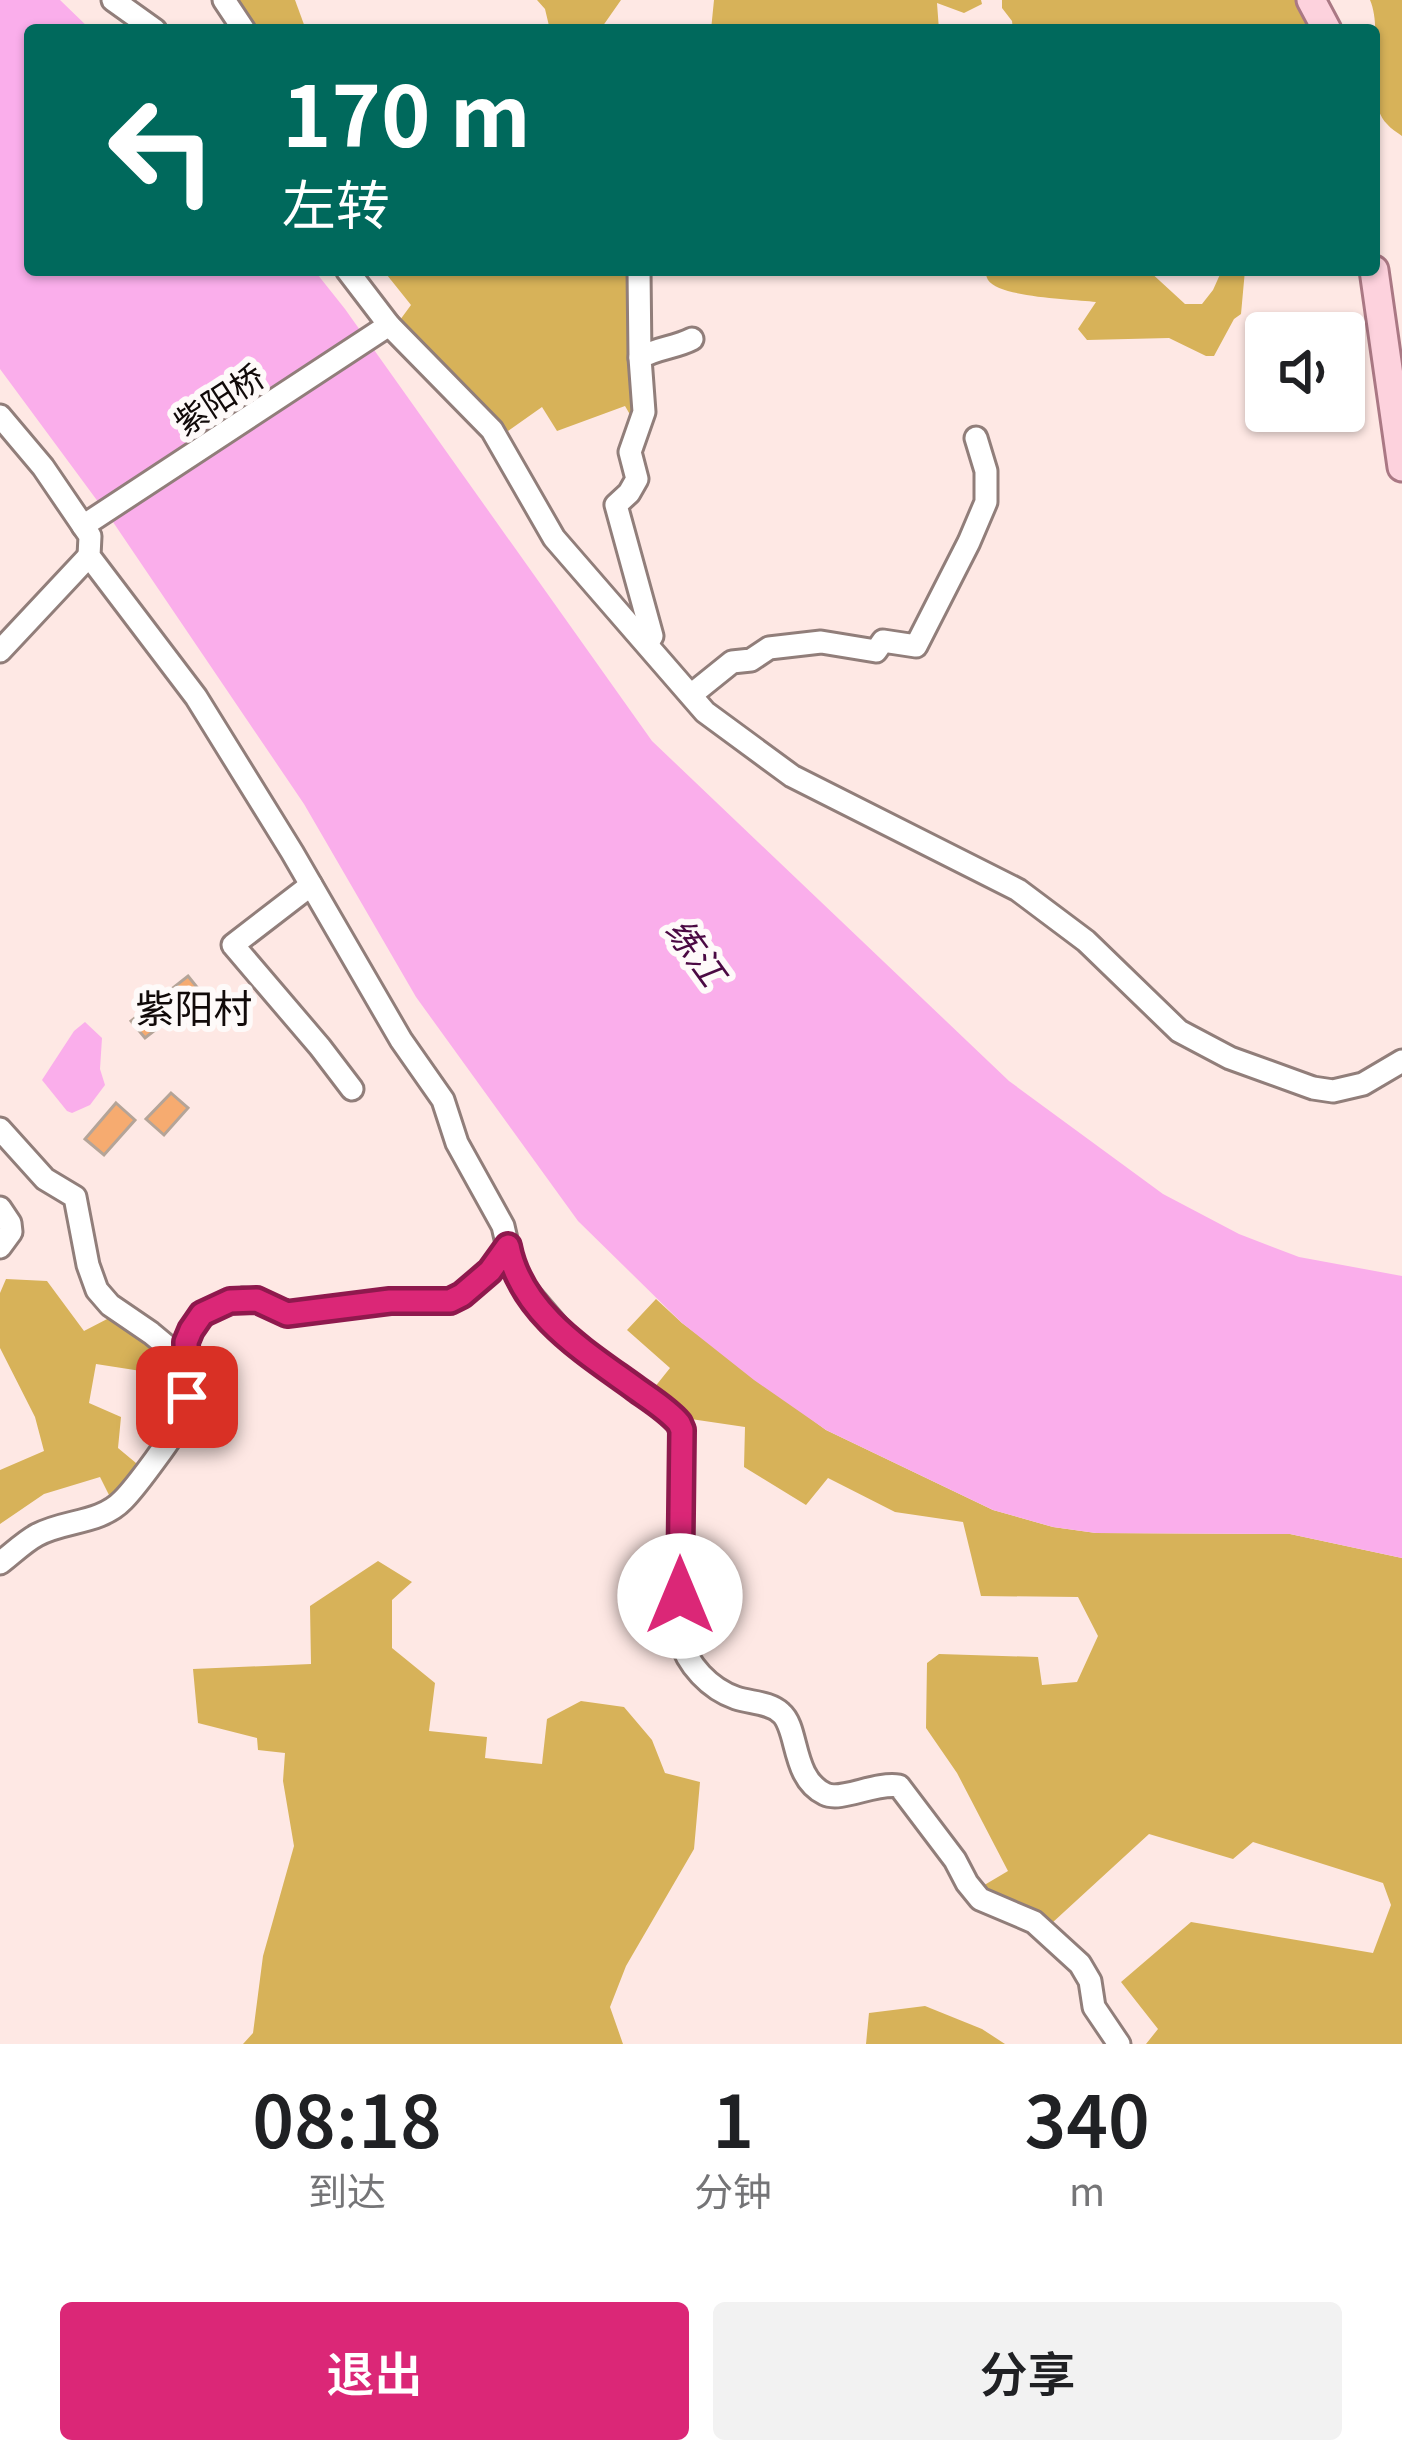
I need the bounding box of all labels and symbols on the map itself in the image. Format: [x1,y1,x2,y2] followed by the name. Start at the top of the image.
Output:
[163,351,273,445] street label: 紫阳桥
[656,906,743,998] water label: 练江
[135,978,253,1034] district label: 紫阳村
[136,1346,238,1448] pin
[617,1533,743,1659] position arrow

